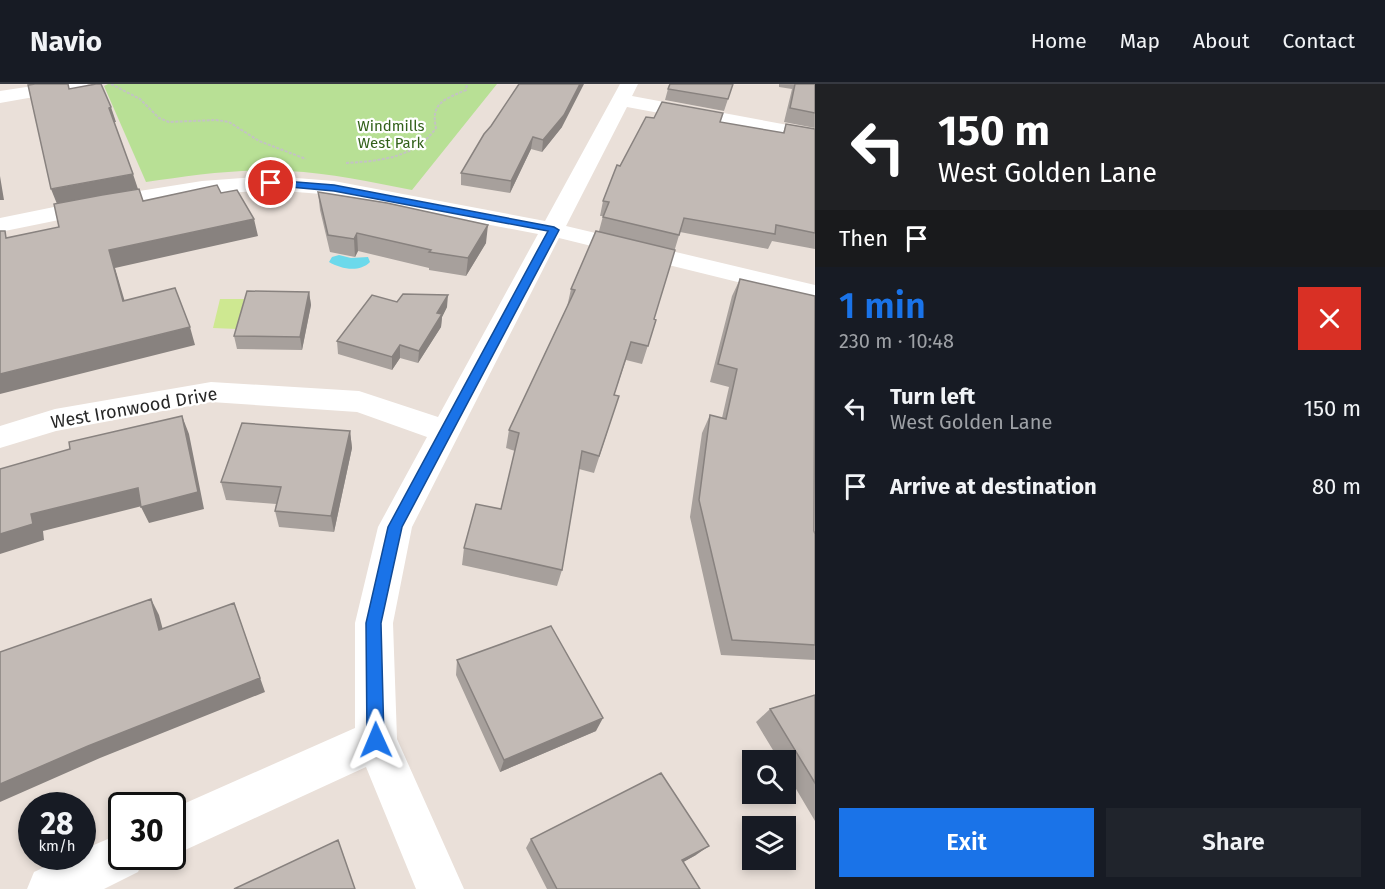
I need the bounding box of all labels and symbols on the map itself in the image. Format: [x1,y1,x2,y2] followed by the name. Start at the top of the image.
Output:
[357,117,425,152] park label: Windmills West Park
[245,157,296,208] pin
[49,383,219,433] street label: West Ironwood Drive
[344,708,408,772] position arrow
[108,792,186,870] speed limit sign: 30

